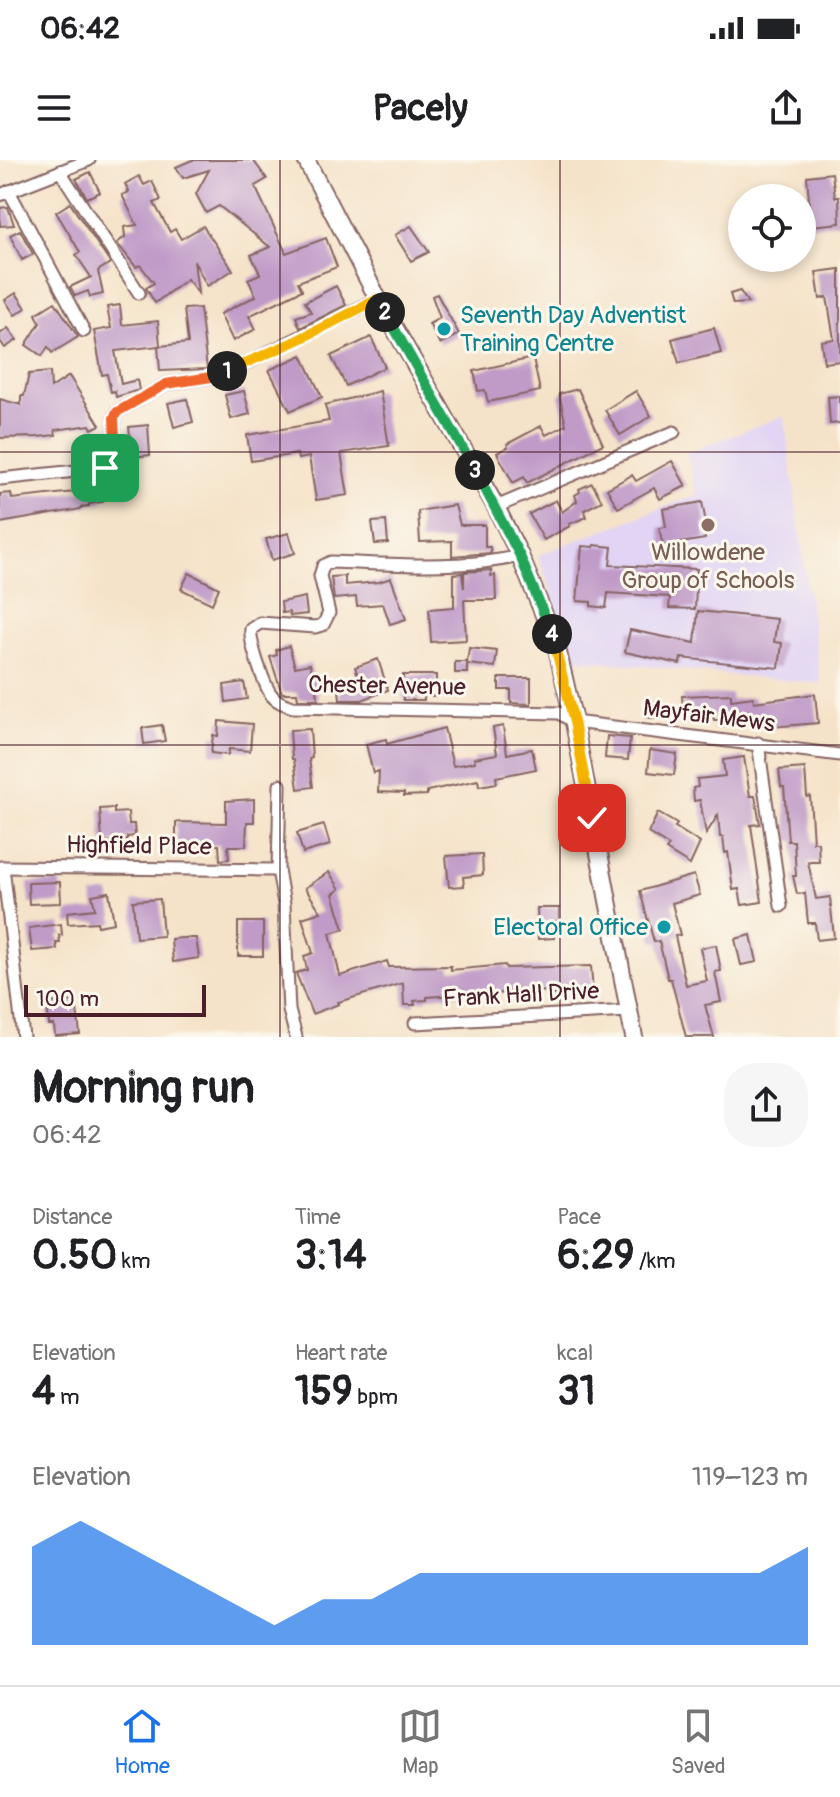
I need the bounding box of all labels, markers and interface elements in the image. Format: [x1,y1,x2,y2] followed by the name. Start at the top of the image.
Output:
[40,10,120,47] text: 06:42
[32,86,76,130] icon: menu
[372,86,468,131] text: Pacely
[764,86,808,130] icon: share
[728,184,816,272] map controls
[728,184,816,272] button: locate
[365,292,405,332] pin: 2
[379,298,391,326] text: 2
[460,301,687,358] place label: Seventh Day Adventist Training Centre
[435,320,453,338] marker: Seventh Day Adventist Training Centre
[207,351,247,391] pin: 1
[223,357,231,385] text: 1
[71,434,139,502] pin
[83,446,127,490] icon: arrive
[455,450,495,490] pin: 3
[469,456,481,484] text: 3
[699,516,717,534] marker: Willowdene Group of Schools
[622,538,795,595] place label: Willowdene Group of Schools
[532,614,572,654] pin: 4
[546,620,558,648] text: 4
[308,670,466,702] street label: Chester Avenue
[641,694,777,739] street label: Mayfair Mews
[558,784,626,852] pin
[570,796,614,840] icon: check
[66,830,212,862] street label: Highfield Place
[493,913,648,942] place label: Electoral Office
[655,918,673,936] marker: Electoral Office
[442,976,600,1014] street label: Frank Hall Drive
[24,981,206,1017] scale bar
[36,985,99,1013] text: 100 m
[32,1061,255,1116] text: Morning run
[724,1063,808,1147] button: share
[32,1119,101,1151] text: 06:42
[32,1203,112,1231] text: Distance
[295,1203,341,1231] text: Time
[557,1203,601,1231] text: Pace
[32,1231,117,1280] text: 0.50
[295,1231,367,1280] text: 3:14
[557,1231,634,1280] text: 6:29
[117,1247,151,1275] text: km
[634,1247,676,1275] text: /km
[32,1339,116,1367] text: Elevation
[295,1339,387,1367] text: Heart rate
[557,1339,593,1367] text: kcal
[32,1367,55,1416] text: 4
[295,1367,353,1416] text: 159
[557,1367,595,1416] text: 31
[55,1383,80,1411] text: m
[353,1383,398,1411] text: bpm
[32,1461,131,1493] text: Elevation
[692,1461,808,1493] text: 119–123 m
[114,1704,170,1780] tab: Home
[398,1704,442,1780] tab: Map
[671,1704,726,1780] tab: Saved

